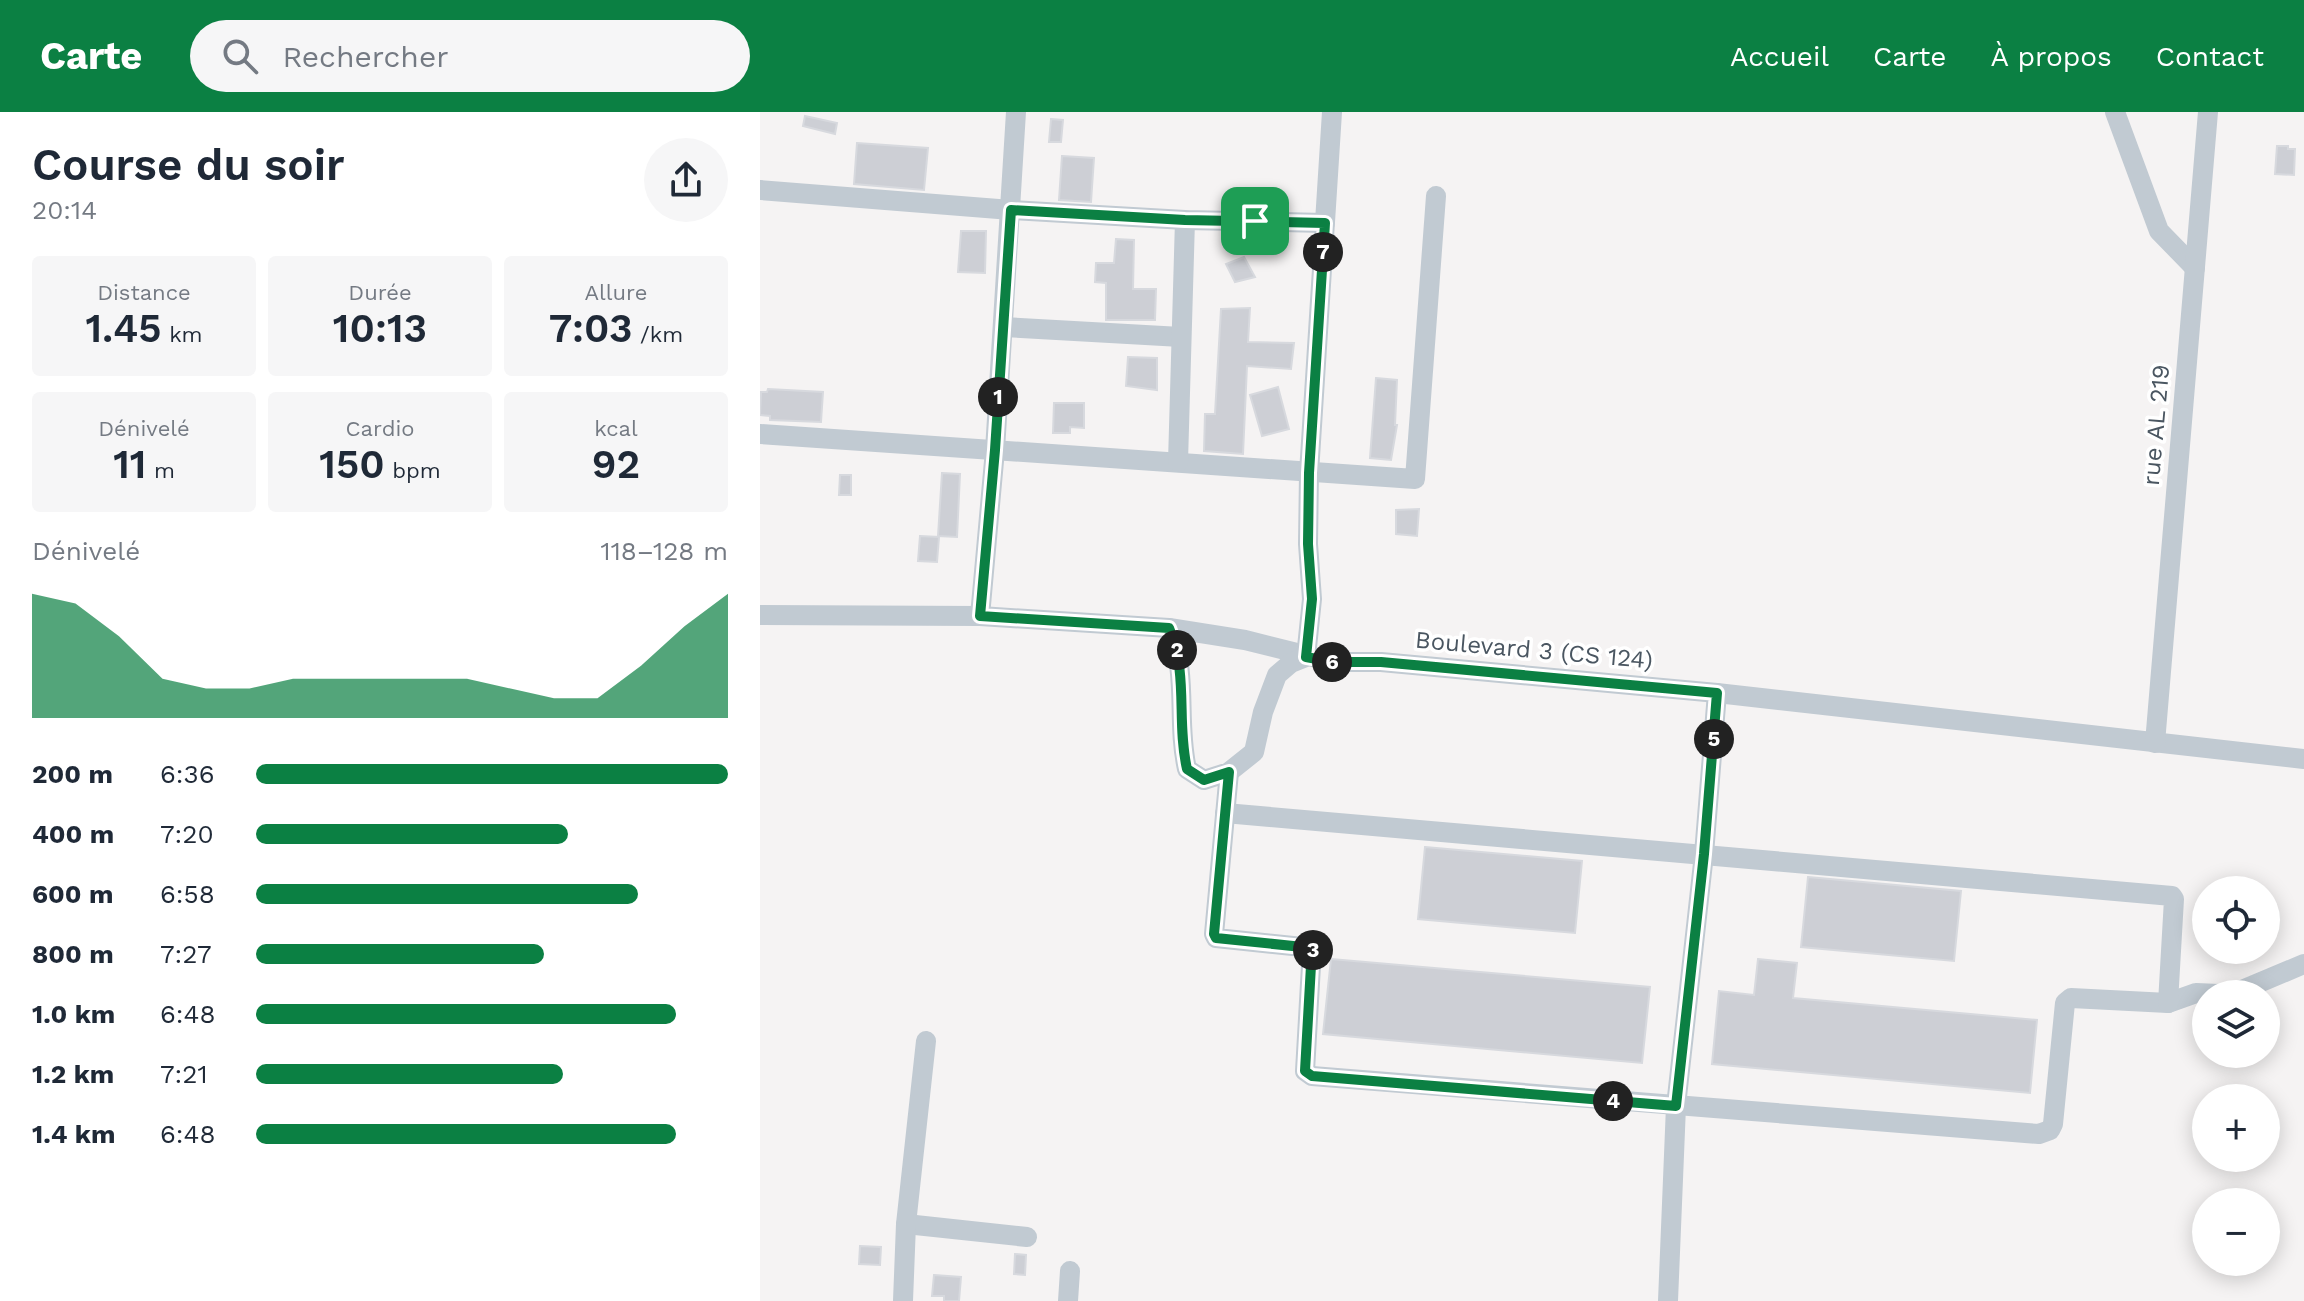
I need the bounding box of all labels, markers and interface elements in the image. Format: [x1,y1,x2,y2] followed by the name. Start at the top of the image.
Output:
[190,20,750,92] search box
[40,34,142,78] text: Carte
[218,34,262,78] icon: search
[282,39,449,74] text: Rechercher
[1730,40,1829,73] text: Accueil
[1873,40,1947,73] text: Carte
[1991,40,2112,73] text: À propos
[2156,40,2264,73] text: Contact
[644,138,728,222] button: share
[32,139,345,191] text: Course du soir
[1221,187,1289,255] pin
[32,195,97,225] text: 20:14
[1233,199,1277,243] icon: arrive
[1303,232,1343,272] pin: 7
[1316,239,1330,264] text: 7
[97,280,191,305] text: Distance
[348,280,412,305] text: Durée
[585,280,647,305] text: Allure
[85,305,162,352] text: 1.45
[333,305,427,352] text: 10:13
[549,305,633,352] text: 7:03
[162,322,203,347] text: km
[633,322,683,347] text: /km
[2137,363,2175,487] street label: rue AL 219
[978,377,1018,417] pin: 1
[993,384,1003,409] text: 1
[98,416,190,441] text: Dénivelé
[345,416,415,441] text: Cardio
[594,416,638,441] text: kcal
[113,441,146,488] text: 11
[319,441,385,488] text: 150
[592,441,640,488] text: 92
[146,458,175,483] text: m
[385,458,441,483] text: bpm
[32,536,140,566] text: Dénivelé
[601,536,728,566] text: 118–128 m
[1414,626,1654,674] street label: Boulevard 3 (CS 124)
[1157,630,1197,670] pin: 2
[1170,637,1184,662] text: 2
[1312,642,1352,682] pin: 6
[1325,649,1339,674] text: 6
[1694,719,1734,759] pin: 5
[1708,726,1720,751] text: 5
[32,759,113,789] text: 200 m
[160,759,214,789] text: 6:36
[32,819,114,849] text: 400 m
[160,819,214,849] text: 7:20
[2192,876,2280,1276] map controls
[2192,876,2280,964] button: locate
[32,879,113,909] text: 600 m
[160,879,215,909] text: 6:58
[1293,930,1333,970] pin: 3
[1306,937,1320,962] text: 3
[32,939,114,969] text: 800 m
[160,939,212,969] text: 7:27
[2192,980,2280,1068] button: layers
[32,999,115,1029] text: 1.0 km
[160,999,215,1029] text: 6:48
[32,1059,114,1089] text: 1.2 km
[160,1059,208,1089] text: 7:21
[1593,1081,1633,1121] pin: 4
[2192,1084,2280,1172] button: +
[1606,1088,1620,1113] text: 4
[32,1119,116,1149] text: 1.4 km
[160,1119,215,1149] text: 6:48
[2192,1188,2280,1276] button: −

